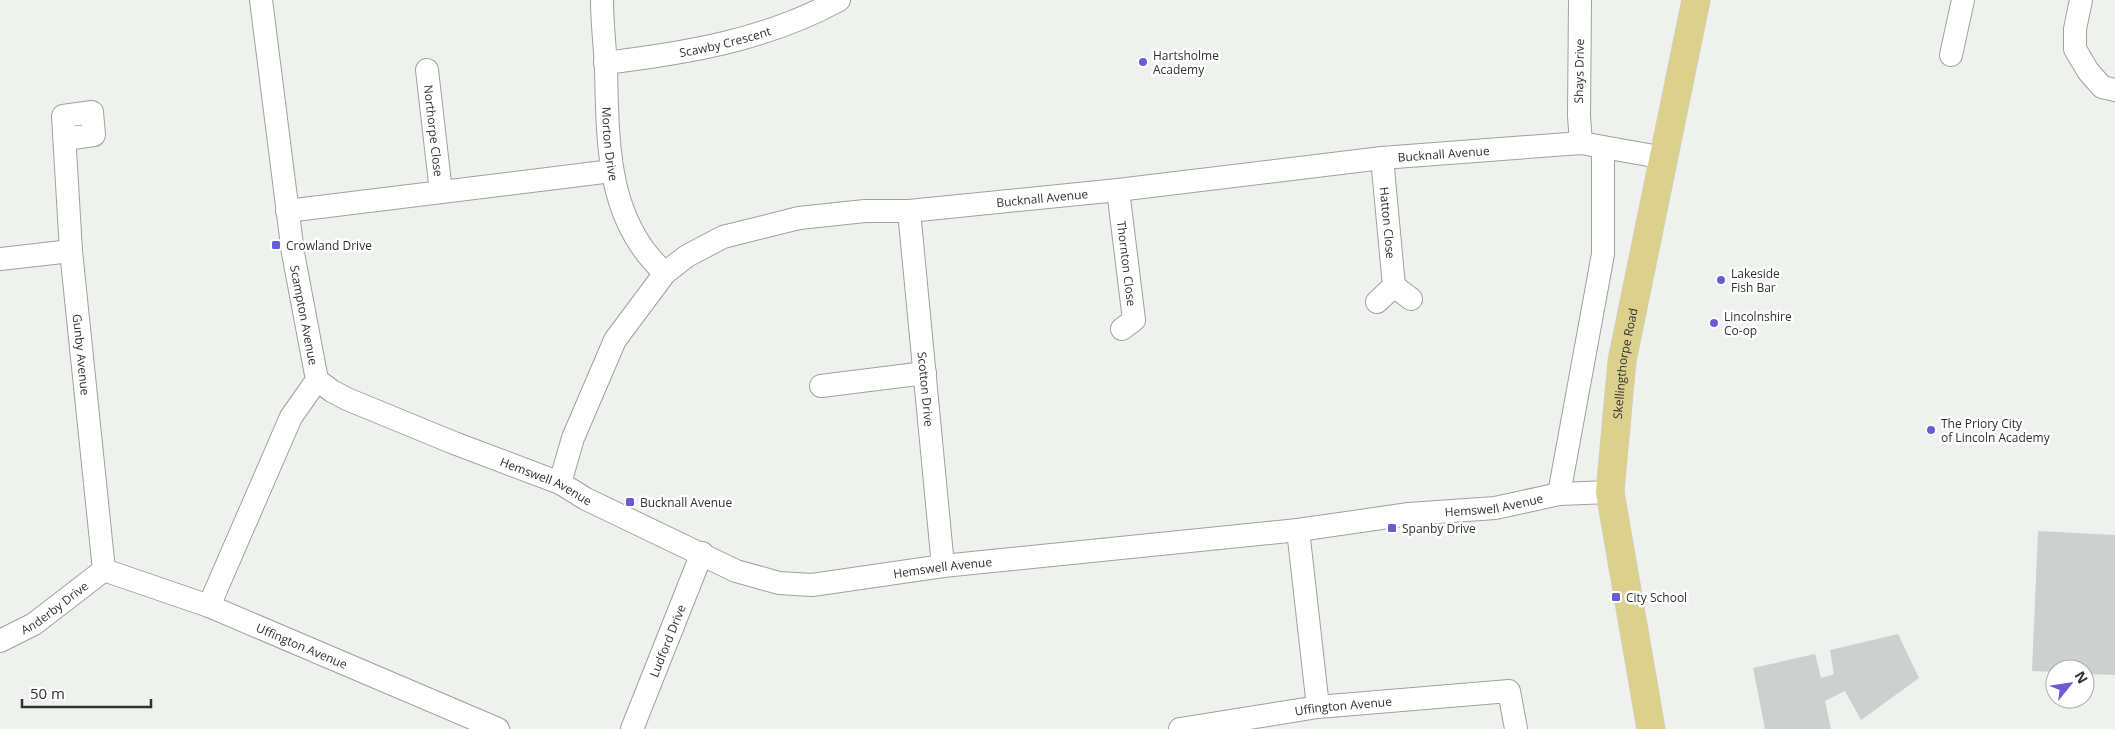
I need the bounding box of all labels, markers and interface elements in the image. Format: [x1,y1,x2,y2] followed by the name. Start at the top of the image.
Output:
[678,22,773,61] street label: Scawby Crescent
[1570,38,1588,104] street label: Shays Drive
[1153,47,1219,78] place label: Hartsholme Academy
[1137,56,1149,68] marker: Hartsholme Academy
[420,84,448,178] street label: Northorpe Close
[598,106,623,182] street label: Morton Drive
[1397,141,1490,165] street label: Bucknall Avenue
[995,185,1089,211] street label: Bucknall Avenue
[1376,186,1400,260] street label: Hatton Close
[1113,220,1141,307] street label: Thornton Close
[286,237,372,254] place label: Crowland Drive
[270,239,282,251] marker: Crowland Drive
[286,264,322,367] street label: Scampton Avenue
[1731,265,1780,296] place label: Lakeside Fish Bar
[1715,274,1727,286] marker: Lakeside Fish Bar
[1608,306,1641,420] street label: Skellingthorpe Road
[1724,308,1792,339] place label: Lincolnshire Co-op
[69,313,94,396] street label: Gunby Avenue
[1708,317,1720,329] marker: Lincolnshire Co-op
[914,351,938,428] street label: Scotton Drive
[1941,415,2051,446] place label: The Priory City of Lincoln Academy
[1925,424,1937,436] marker: The Priory City of Lincoln Academy
[498,453,595,509] street label: Hemswell Avenue
[1444,489,1545,520] street label: Hemswell Avenue
[640,494,732,511] place label: Bucknall Avenue
[624,496,636,508] marker: Bucknall Avenue
[1402,520,1476,537] place label: Spanby Drive
[1386,522,1398,534] marker: Spanby Drive
[892,553,993,582] street label: Hemswell Avenue
[18,577,92,638] street label: Anderby Drive
[1626,589,1687,606] place label: City School
[1610,591,1622,603] marker: City School
[645,602,689,680] street label: Ludford Drive
[254,619,350,673] street label: Uffington Avenue
[2045,659,2095,709] north arrow
[2071,668,2093,687] text: N
[22,676,151,708] scale bar
[30,683,65,703] text: 50 m
[1293,692,1393,719] street label: Uffington Avenue

